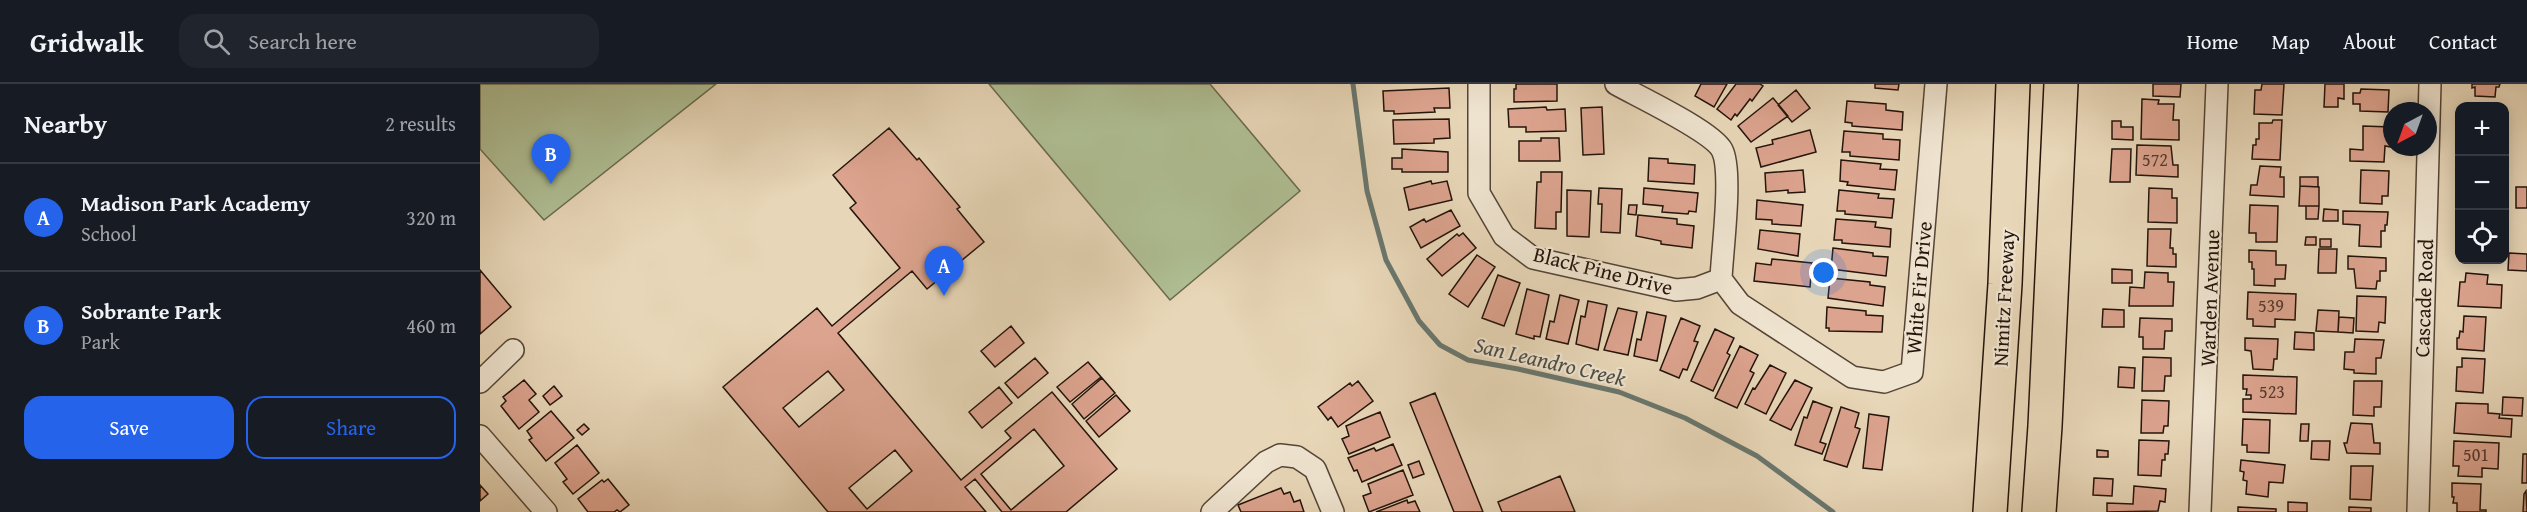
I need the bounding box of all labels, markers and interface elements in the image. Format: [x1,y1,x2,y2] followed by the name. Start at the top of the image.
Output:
[179,14,599,68] search box
[30,21,143,62] text: Gridwalk
[200,25,233,58] icon: search
[248,25,357,57] text: Search here
[2187,26,2238,57] text: Home
[2271,26,2310,57] text: Map
[2343,26,2396,57] text: About
[2429,26,2497,57] text: Contact
[2383,102,2437,156] north arrow
[2455,102,2509,264] map controls
[2455,102,2509,156] button: +
[24,104,107,143] text: Nearby
[385,109,456,138] text: 2 results
[532,135,570,184] pin: B
[2142,146,2168,173] house number: 572
[2455,156,2509,210] button: −
[81,187,310,219] text: Madison Park Academy
[37,203,50,232] text: A
[406,203,456,232] text: 320 m
[2455,210,2509,264] button: locate
[81,219,137,248] text: School
[1897,220,1940,356] street label: White Fir Drive
[1984,228,2023,367] street label: Nimitz Freeway
[2192,229,2227,367] street label: Warden Avenue
[2406,237,2441,358] street label: Cascade Road
[1530,238,1676,303] street label: Black Pine Drive
[924,246,964,296] pin: A
[1809,258,1838,287] your location
[2258,292,2284,319] house number: 539
[81,295,221,327] text: Sobrante Park
[37,311,50,340] text: B
[406,311,456,340] text: 460 m
[81,327,120,356] text: Park
[1471,328,1630,394] water label: San Leandro Creek
[2259,378,2285,405] house number: 523
[24,396,234,459] button: Save
[246,396,456,459] button: Share
[2463,441,2489,468] house number: 501

